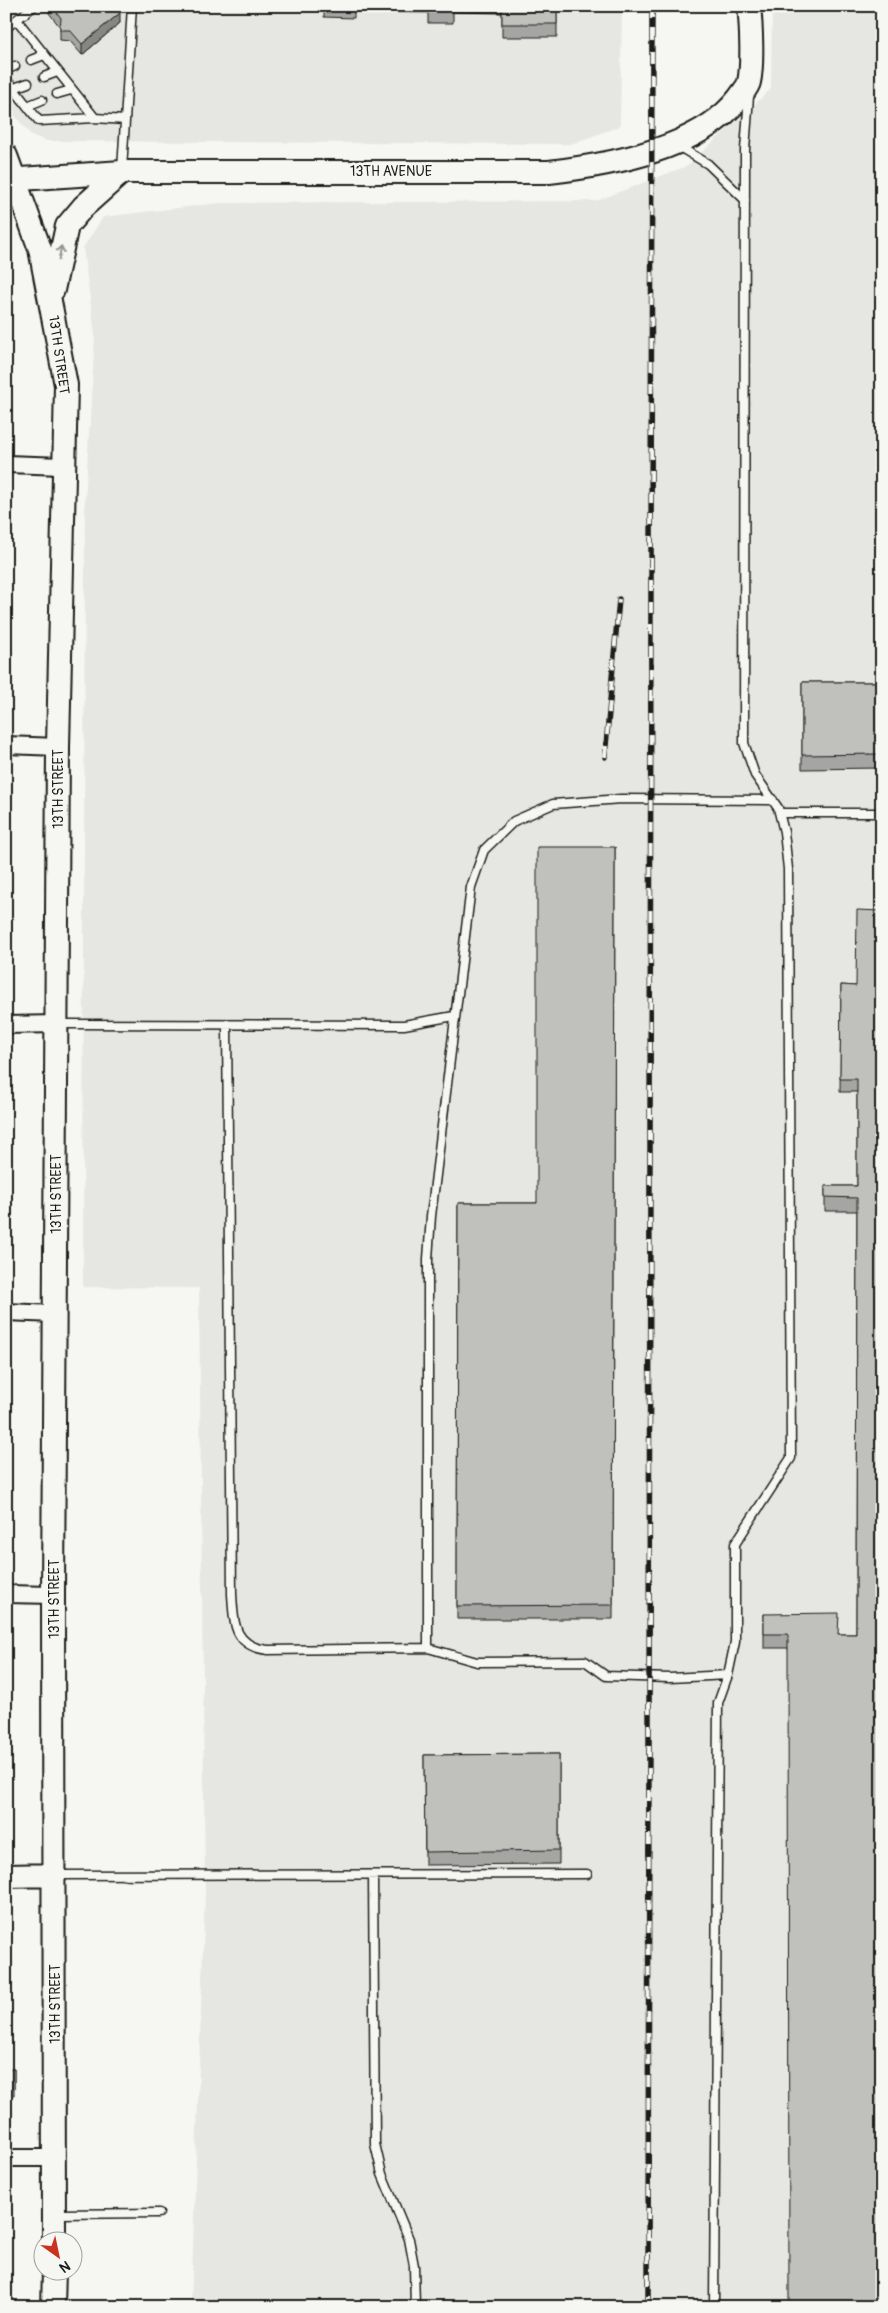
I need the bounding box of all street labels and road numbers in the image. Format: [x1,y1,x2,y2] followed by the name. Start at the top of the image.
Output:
[350,163,432,180] street label: 13TH AVENUE
[45,315,73,396] street label: 13TH STREET
[50,749,67,829] street label: 13TH STREET
[48,1154,65,1234] street label: 13TH STREET
[46,1559,63,1639] street label: 13TH STREET
[47,1964,64,2044] street label: 13TH STREET

